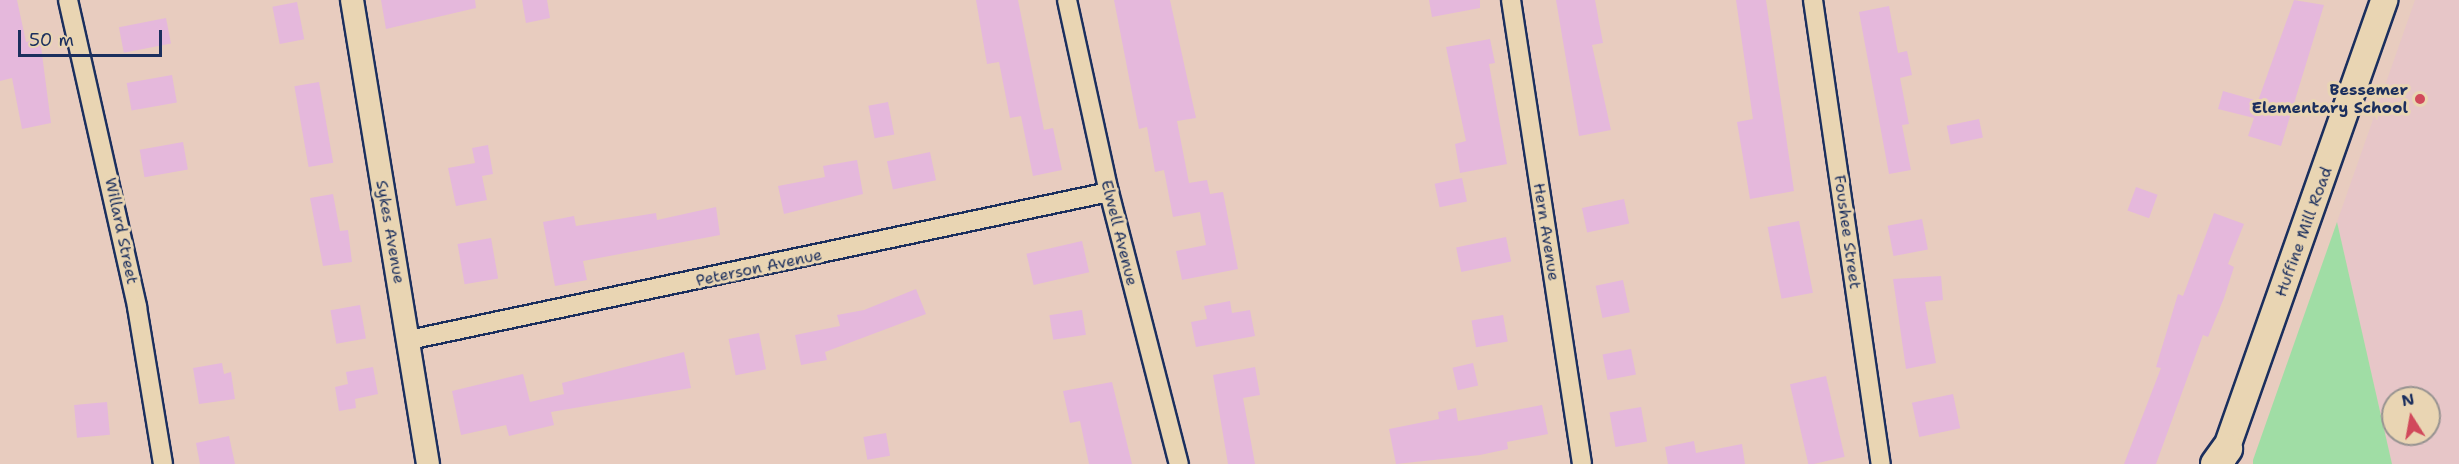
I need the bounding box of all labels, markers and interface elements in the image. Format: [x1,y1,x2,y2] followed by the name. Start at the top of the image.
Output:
[21,18,165,56] scale bar
[29,28,74,52] text: 50 m
[2252,80,2408,118] place label: Bessemer Elementary School
[2413,92,2427,106] marker: Bessemer Elementary School
[2272,164,2336,300] street label: Huffine Mill Road
[1829,174,1865,290] street label: Foushee Street
[100,176,142,286] street label: Willard Street
[1097,178,1141,288] street label: Elwell Avenue
[371,179,409,285] street label: Sykes Avenue
[1529,182,1563,282] street label: Hern Avenue
[694,245,824,291] street label: Peterson Avenue
[2381,386,2441,446] north arrow
[2400,388,2416,411] text: N

